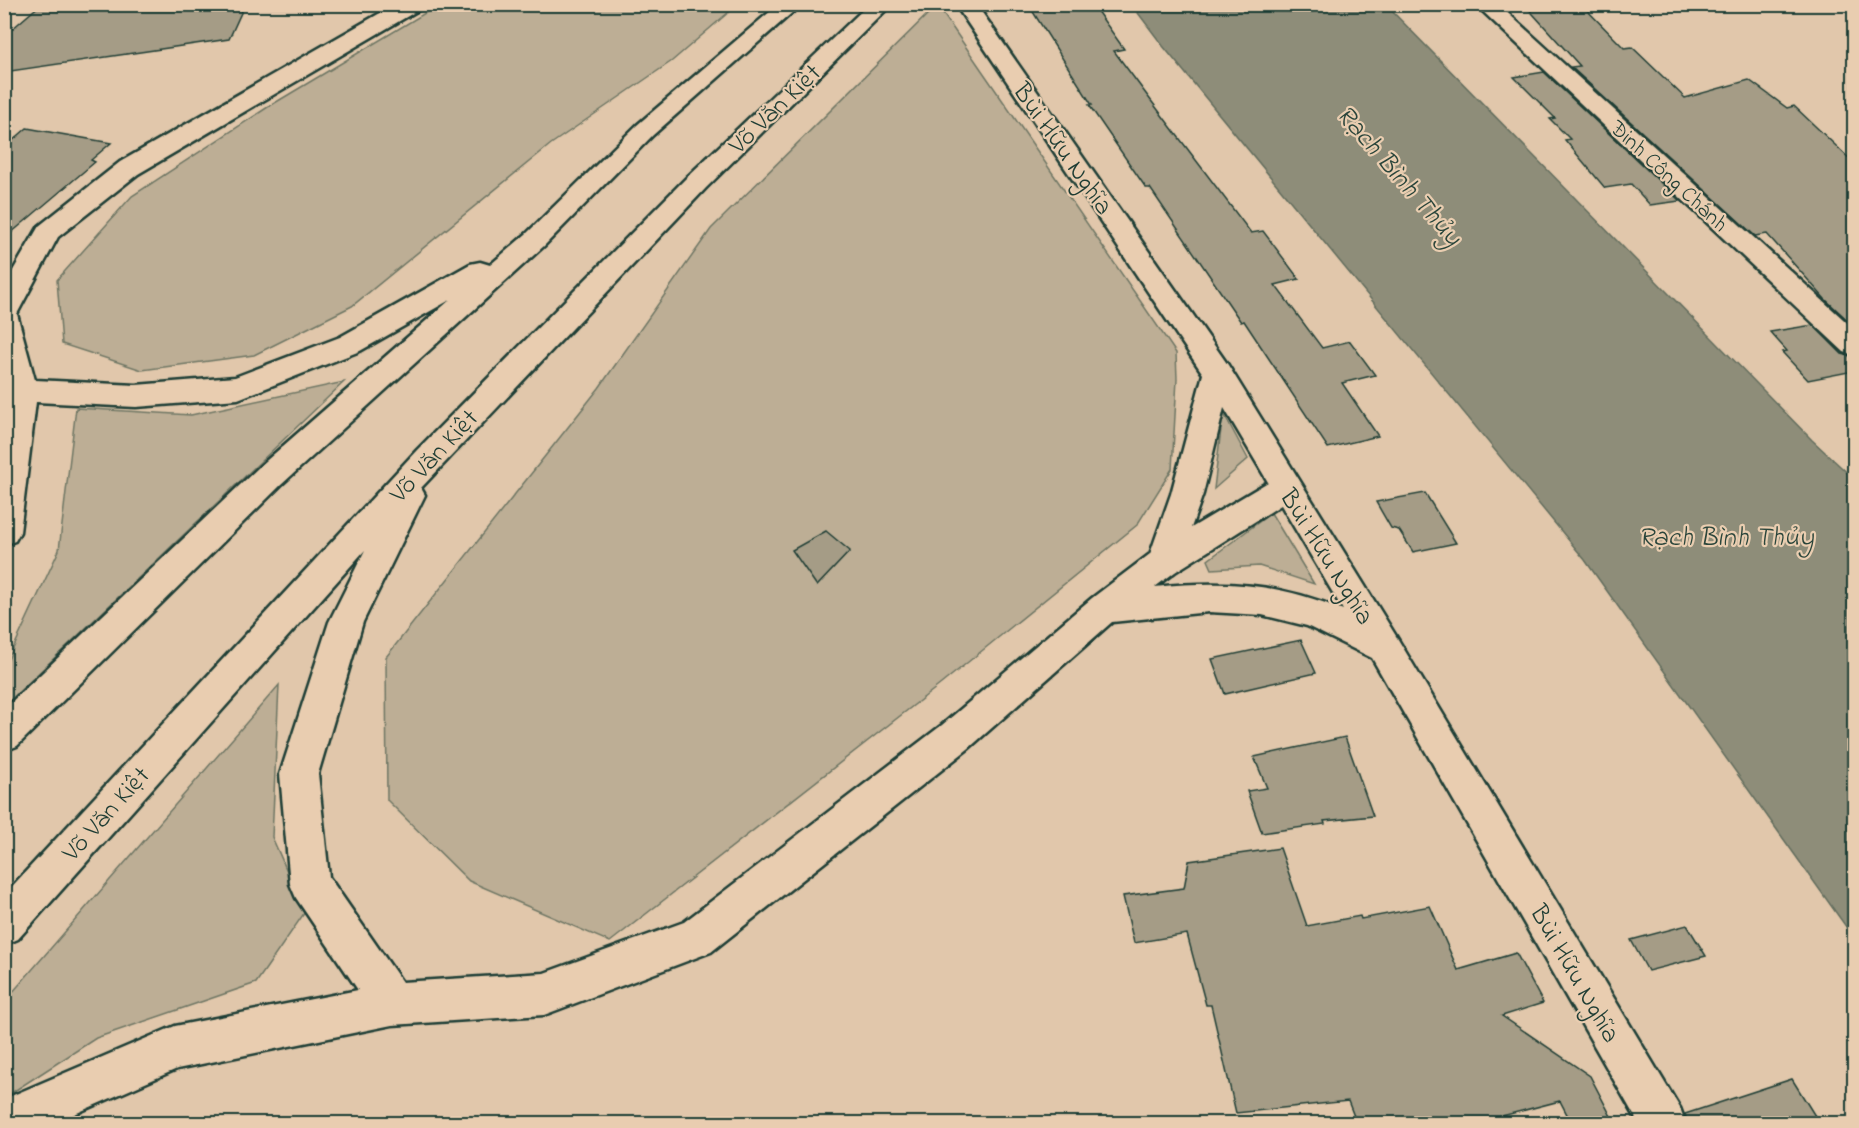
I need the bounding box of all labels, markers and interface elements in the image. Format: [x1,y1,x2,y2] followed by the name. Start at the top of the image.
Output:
[720,56,831,165] street label: Võ Văn Kiệt
[1001,75,1121,224] street label: Bùi Hữu Nghĩa
[1326,98,1471,256] water label: Rạch Bình Thủy
[1600,113,1734,241] street label: Đinh Công Chánh
[381,401,489,513] street label: Võ Văn Kiệt
[1268,481,1382,633] street label: Bùi Hữu Nghĩa
[1638,519,1815,558] water label: Rạch Bình Thủy
[53,759,160,872] street label: Võ Văn Kiệt
[1518,897,1628,1051] street label: Bùi Hữu Nghĩa

